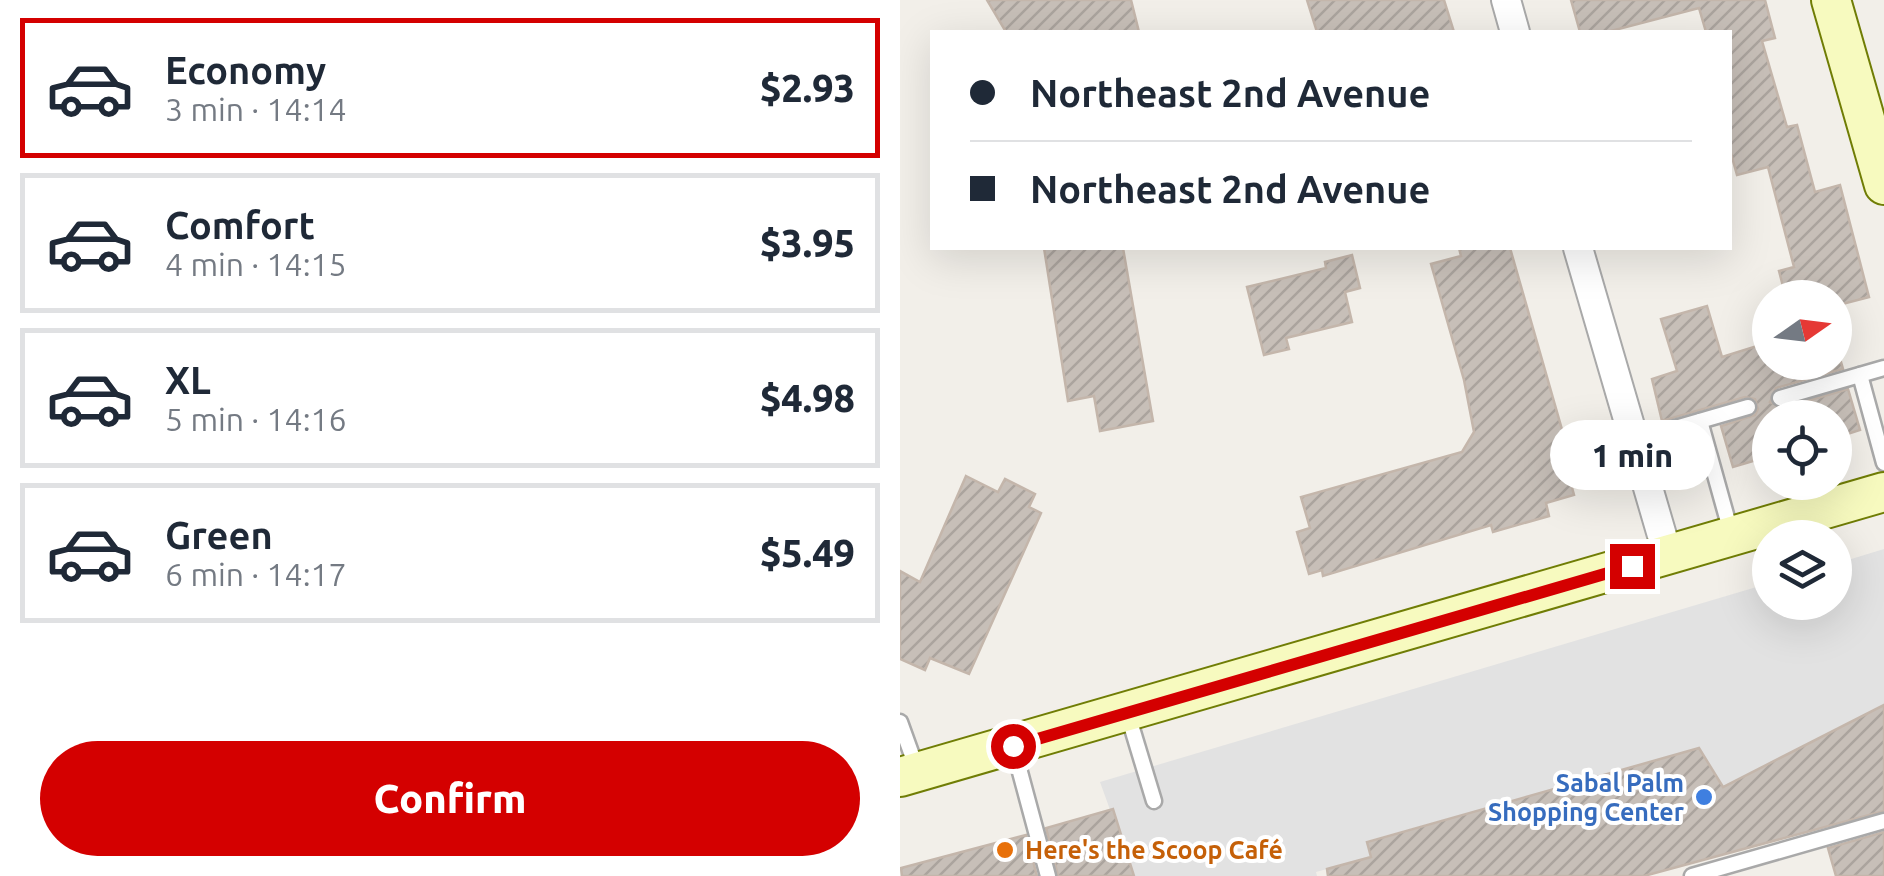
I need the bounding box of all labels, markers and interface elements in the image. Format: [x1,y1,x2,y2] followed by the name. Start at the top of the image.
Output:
[45,43,135,133] icon: car
[165,49,326,91] text: Economy
[760,67,855,109] text: $2.93
[1030,72,1430,114] text: Northeast 2nd Avenue
[165,91,347,127] text: 3 min · 14:14
[1030,168,1430,210] text: Northeast 2nd Avenue
[45,198,135,288] icon: car
[165,204,315,246] text: Comfort
[760,222,855,264] text: $3.95
[165,246,347,282] text: 4 min · 14:15
[1752,280,1852,380] north arrow
[1752,280,1852,620] map controls
[45,353,135,443] icon: car
[165,359,211,401] text: XL
[760,377,855,419] text: $4.98
[1752,400,1852,500] button: locate
[165,401,347,437] text: 5 min · 14:16
[1550,421,1714,491] callout: 1 min
[1592,437,1673,473] text: 1 min
[45,508,135,598] icon: car
[165,514,273,556] text: Green
[1752,520,1852,620] button: layers
[760,532,855,574] text: $5.49
[1610,544,1655,589] route end
[165,556,347,592] text: 6 min · 14:17
[991,724,1036,769] route start
[40,741,860,856] button: Confirm
[1488,769,1685,826] place label: Sabal Palm Shopping Center
[1693,786,1715,808] marker: Sabal Palm Shopping Center
[1025,836,1283,864] place label: Here's the Scoop Café
[994,839,1016,861] marker: Here's the Scoop Café

